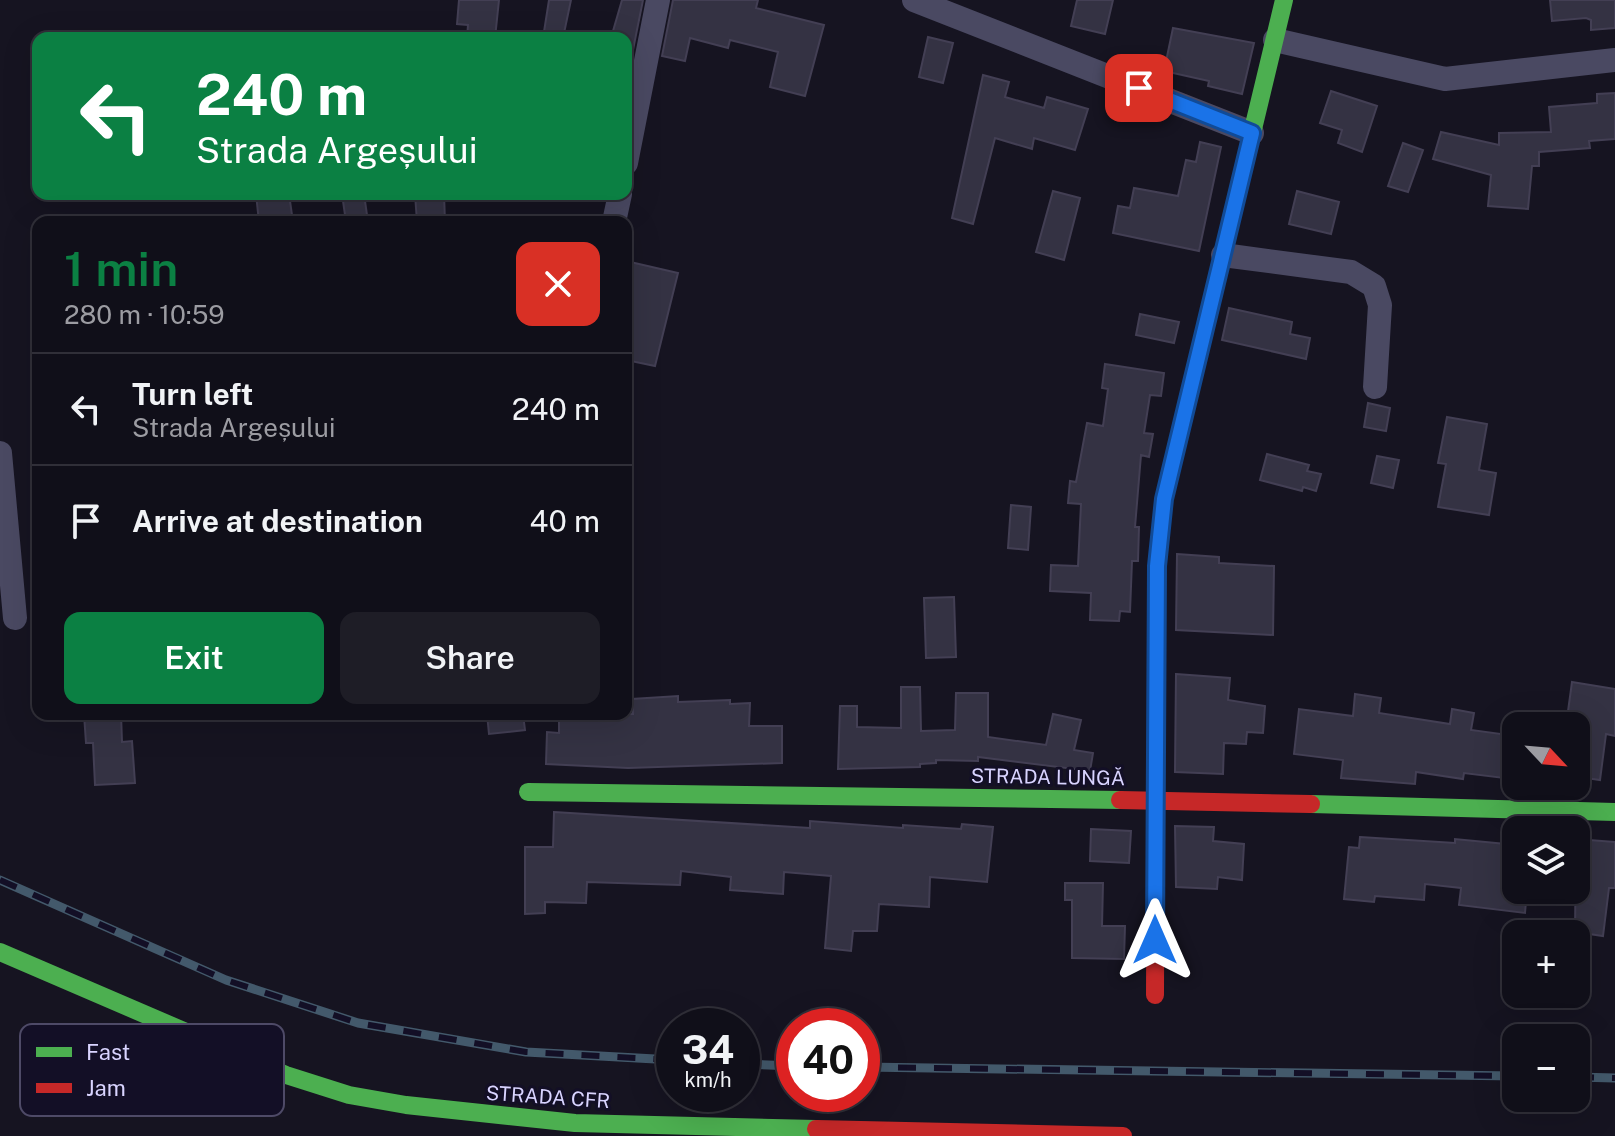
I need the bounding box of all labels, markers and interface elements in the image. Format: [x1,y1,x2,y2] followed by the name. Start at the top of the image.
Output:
[1105,54,1173,122] pin
[196,62,367,128] text: 240 m
[64,64,168,168] icon: left
[1117,66,1161,110] icon: arrive
[196,129,478,171] text: Strada Argeșului
[64,240,178,297] text: 1 min
[516,242,600,326] button: close
[64,299,225,330] text: 280 m · 10:59
[132,376,253,412] text: Turn left
[64,387,108,431] icon: left
[512,391,600,427] text: 240 m
[132,412,335,443] text: Strada Argeșului
[64,499,108,543] icon: arrive
[132,503,423,539] text: Arrive at destination
[530,503,600,539] text: 40 m
[64,612,324,704] button: Exit
[340,612,600,704] button: Share
[1502,712,1590,800] north arrow
[1502,712,1590,1112] map controls
[971,764,1125,790] street label: STRADA LUNGĂ
[1502,816,1590,904] button: layers
[1113,898,1197,982] position arrow
[1502,920,1590,1008] button: +
[776,1008,880,1112] speed limit sign: 40
[20,1024,284,1116] legend
[1502,1024,1590,1112] button: −
[682,1026,734,1073] text: 34
[86,1039,130,1065] text: Fast
[684,1068,732,1092] text: km/h
[86,1075,126,1101] text: Jam
[485,1081,611,1113] street label: STRADA CFR

